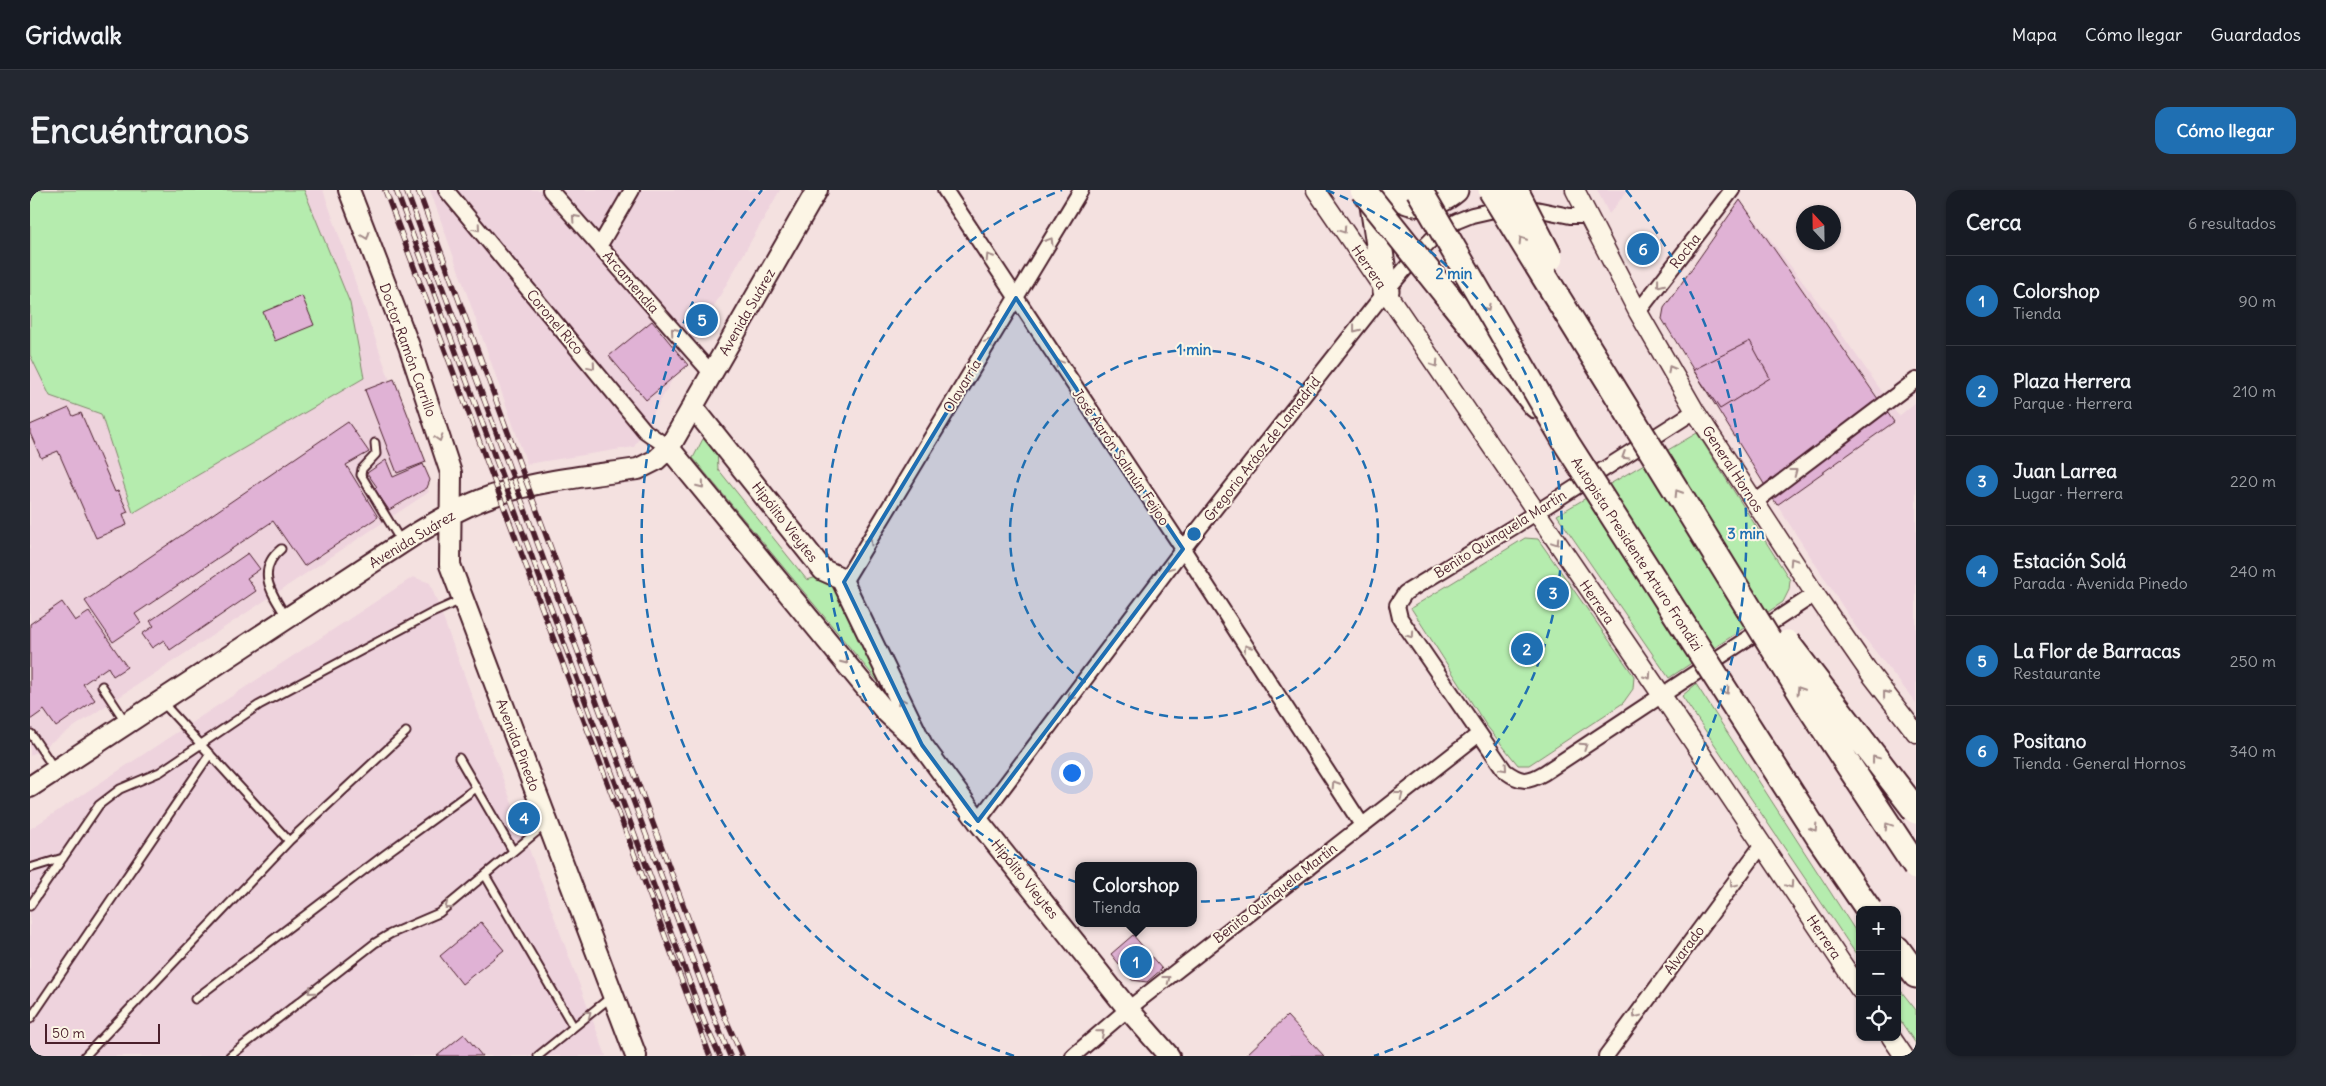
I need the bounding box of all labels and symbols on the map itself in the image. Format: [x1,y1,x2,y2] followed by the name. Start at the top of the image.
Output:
[1796,205,1841,250] north arrow
[572,214,581,223] one-way arrow
[471,222,480,231] one-way arrow
[1337,225,1346,234] one-way arrow
[1627,230,1659,268] pin: 6
[1666,230,1704,272] street label: Rocha
[360,231,370,239] one-way arrow
[1518,236,1528,245] one-way arrow
[1043,238,1053,247] one-way arrow
[1347,242,1391,292] street label: Herrera
[599,247,663,317] street label: Arcamendia
[986,253,995,263] one-way arrow
[1436,264,1473,283] text: 2 min
[715,265,779,359] street label: Avenida Suárez
[1657,278,1665,287] one-way arrow
[375,281,441,419] street label: Doctor Ramón Carrillo
[523,286,588,358] street label: Coronel Rico
[686,301,718,339] pin: 5
[1481,302,1491,311] one-way arrow
[1353,323,1361,332] one-way arrow
[671,327,680,336] one-way arrow
[983,338,993,347] one-way arrow
[1177,340,1212,359] text: 1 min
[939,356,985,416] street label: Olavarría
[1056,359,1065,368] one-way arrow
[1429,359,1439,368] one-way arrow
[586,361,595,370] one-way arrow
[1667,365,1677,374] one-way arrow
[1200,373,1324,525] street label: Gregorio Aráoz de Lamadrid
[1068,385,1174,529] street label: José Aarón Salmún Feijoo
[1698,422,1768,516] street label: General Hornos
[433,433,443,441] one-way arrow
[1621,450,1630,459] one-way arrow
[1567,454,1707,654] street label: Autopista Presidente Arturo Frondizi
[1788,470,1797,478] one-way arrow
[748,478,822,566] street label: Hipólito Vieytes
[695,479,703,488] one-way arrow
[1431,486,1569,582] street label: Benito Quinquela Martín
[1675,489,1685,498] one-way arrow
[366,506,459,572] street label: Avenida Suárez
[1727,524,1765,543] text: 3 min
[1185,525,1203,543] centre of rings
[1550,536,1559,546] one-way arrow
[863,537,873,546] one-way arrow
[1790,558,1799,567] one-way arrow
[1167,561,1175,570] one-way arrow
[1537,574,1569,612] pin: 3
[1575,577,1619,627] street label: Herrera
[1405,629,1414,639] one-way arrow
[1511,630,1543,668] pin: 2
[1244,644,1253,653] one-way arrow
[839,655,847,664] one-way arrow
[1642,670,1651,680] one-way arrow
[1720,686,1729,695] one-way arrow
[1796,687,1806,696] one-way arrow
[1069,691,1077,700] one-way arrow
[1883,691,1892,700] one-way arrow
[492,696,544,794] street label: Avenida Pinedo
[897,697,907,706] one-way arrow
[1578,743,1588,752] one-way arrow
[1873,756,1881,765] one-way arrow
[1059,760,1085,786] your location
[1498,763,1507,772] one-way arrow
[1332,780,1341,790] one-way arrow
[1394,793,1403,801] one-way arrow
[508,799,540,837] pin: 4
[1807,823,1817,832] one-way arrow
[1885,823,1894,832] one-way arrow
[987,836,1063,922] street label: Hipólito Vieytes
[1209,839,1341,947] street label: Benito Quinquela Martín
[1731,878,1739,887] one-way arrow
[1783,880,1793,889] one-way arrow
[445,901,454,910] one-way arrow
[1803,911,1845,963] street label: Herrera
[1660,922,1708,978] street label: Alvarado
[1120,943,1152,981] pin: 1
[1161,975,1170,984] one-way arrow
[307,985,317,994] one-way arrow
[1634,1009,1642,1018] one-way arrow
[583,1011,592,1020] one-way arrow
[45,1021,160,1044] scale bar
[1095,1029,1104,1038] one-way arrow

